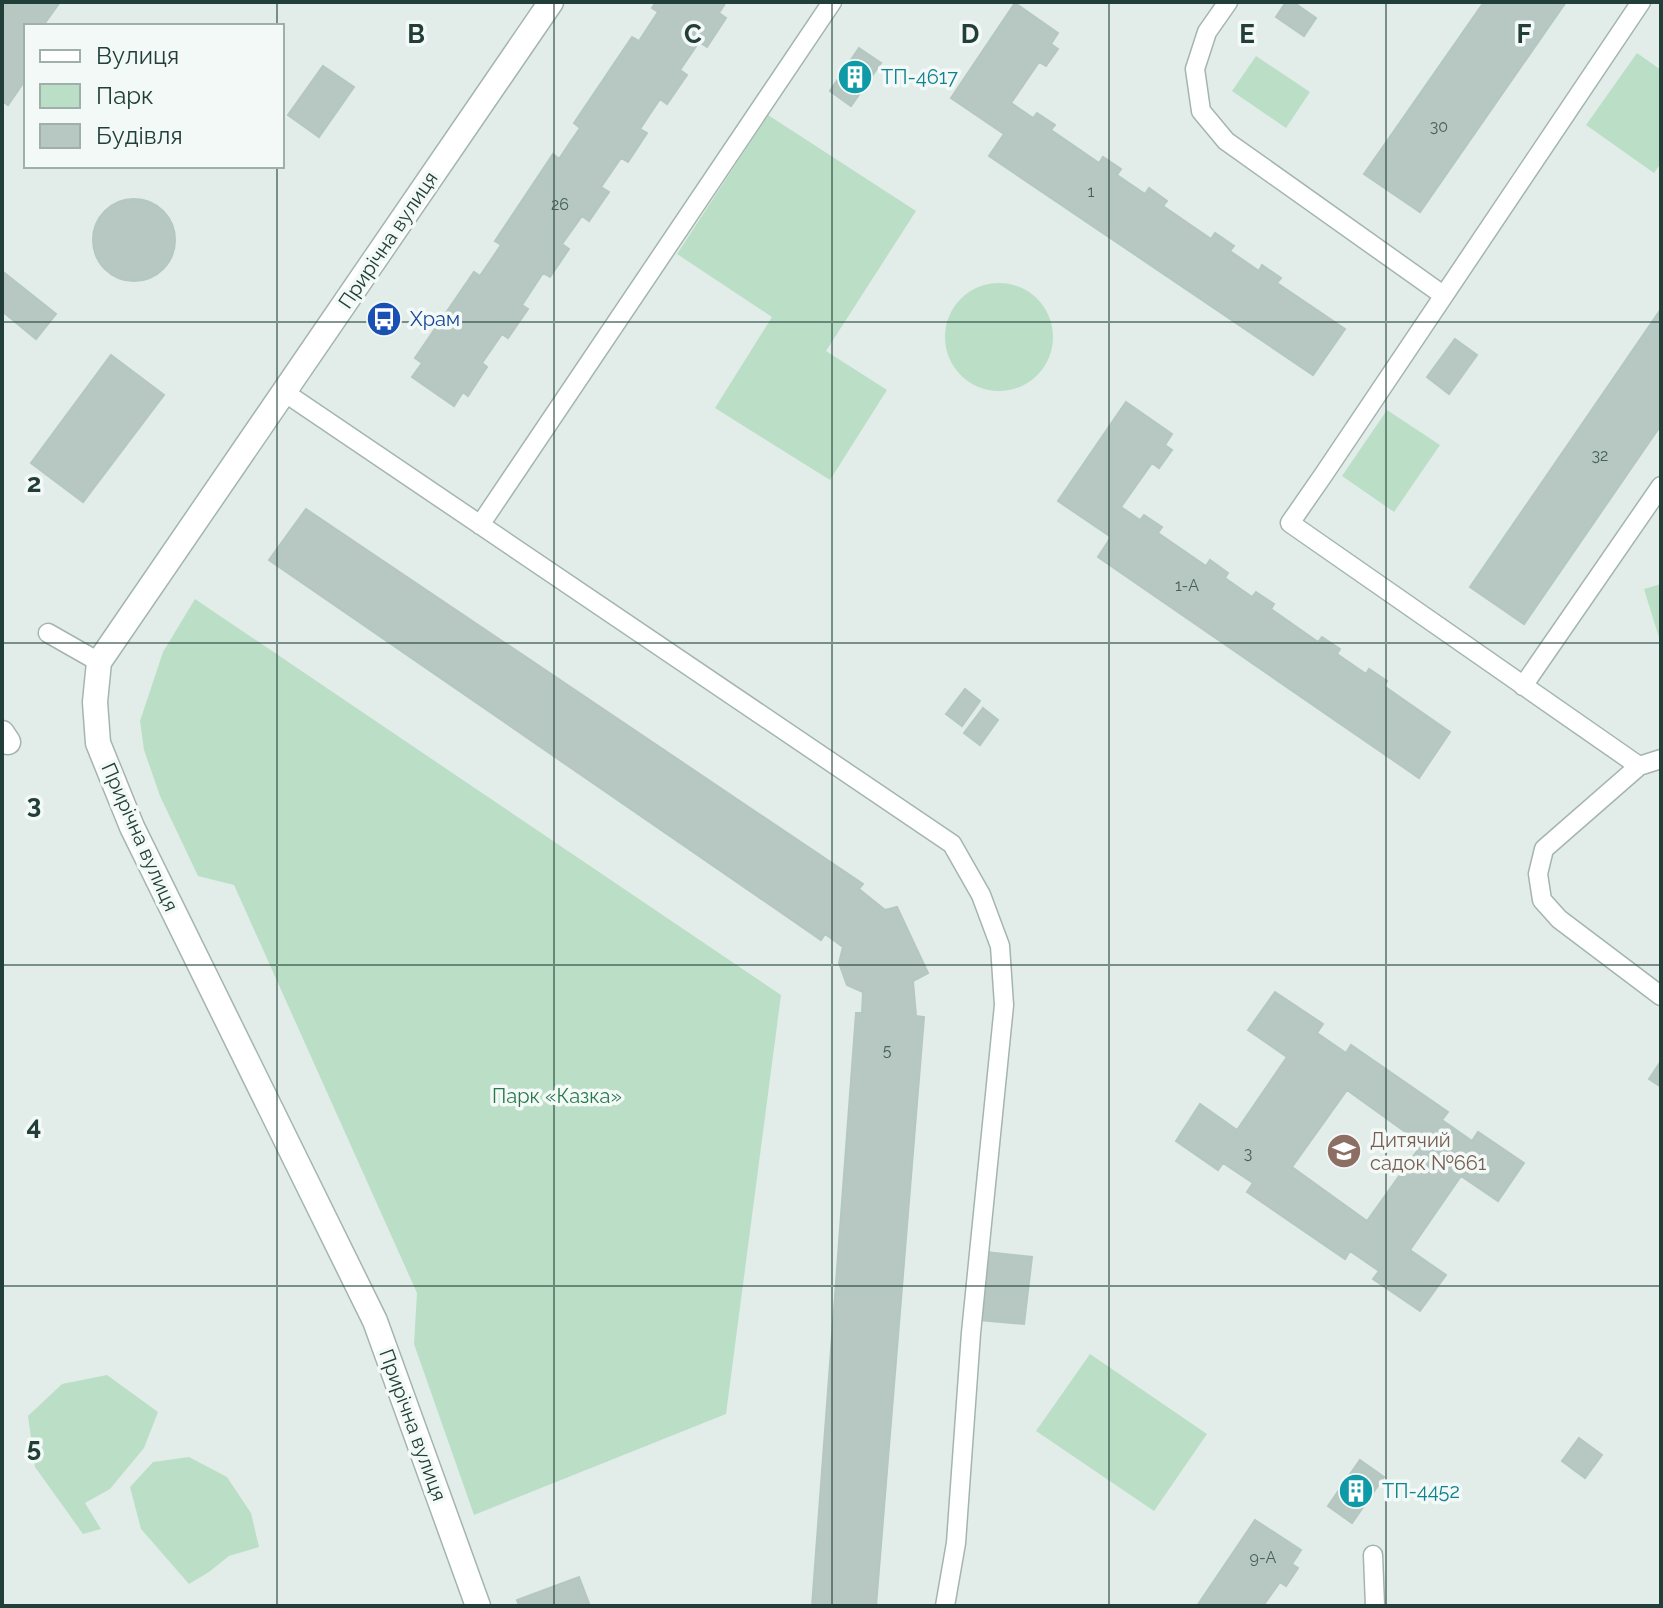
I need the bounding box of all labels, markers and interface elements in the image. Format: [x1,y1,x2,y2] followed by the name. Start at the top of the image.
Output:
[407,19,425,49] text: B
[684,19,702,49] text: C
[961,19,979,49] text: D
[1239,19,1255,49] text: E
[1517,19,1532,49] text: F
[24,24,284,168] legend
[96,41,179,70] text: Вулиця
[836,58,874,96] building icon: ТП-4617
[881,65,958,89] place label: ТП-4617
[96,81,154,110] text: Парк
[1430,117,1448,136] house number: 30
[96,121,183,150] text: Будівля
[333,167,443,313] street label: Прирічна вулиця
[1088,182,1095,201] house number: 1
[551,195,569,214] house number: 26
[365,300,403,338] bus stop icon: Храм
[410,307,460,331] place label: Храм
[1592,446,1608,465] house number: 32
[27,468,41,498] text: 2
[1175,576,1199,595] house number: 1-А
[97,759,183,915] street label: Прирічна вулиця
[27,789,41,819] text: 3
[883,1041,892,1060] house number: 5
[492,1084,622,1108] park label: Парк «Казка»
[27,1111,41,1141] text: 4
[1370,1128,1487,1175] place label: Дитячий садок №661
[1325,1132,1363,1170] school or university icon: Дитячий садок №661
[1244,1144,1252,1163] house number: 3
[374,1346,452,1504] street label: Прирічна вулиця
[27,1432,41,1462] text: 5
[1337,1472,1375,1510] building icon: ТП-4452
[1382,1479,1460,1503] place label: ТП-4452
[1250,1548,1277,1567] house number: 9-А

